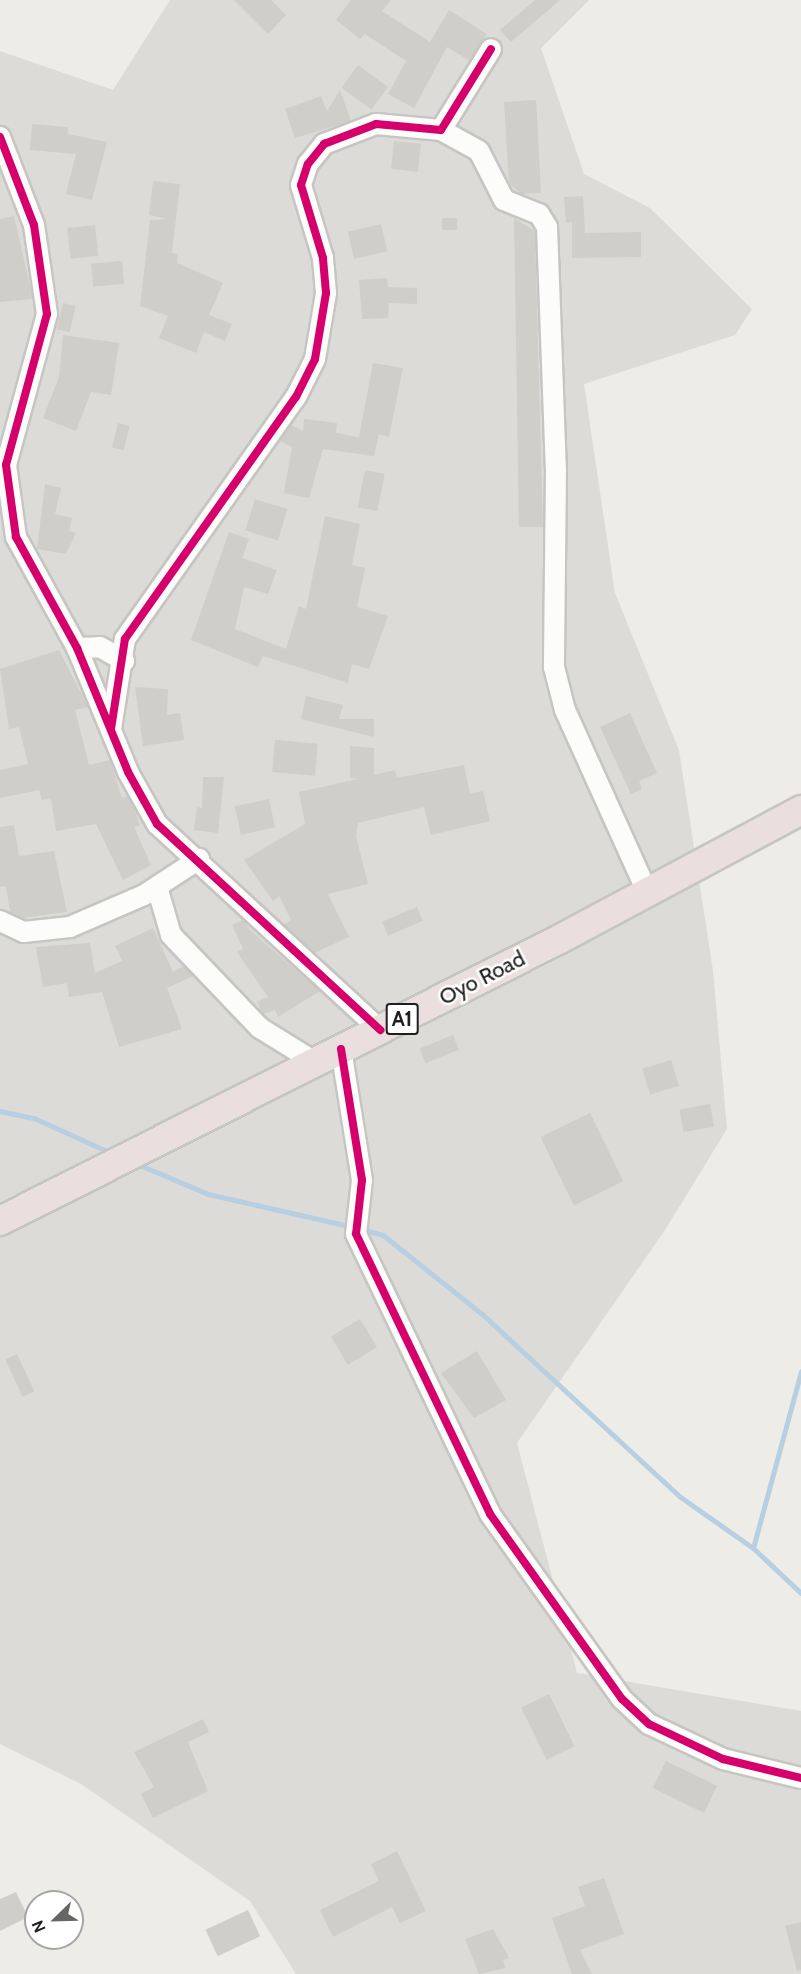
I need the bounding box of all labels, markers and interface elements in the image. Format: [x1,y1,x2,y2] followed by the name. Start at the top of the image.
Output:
[435,945,529,1011] street label: Oyo Road
[386,1001,418,1037] road number: A1
[24,1890,84,1950] north arrow
[28,1918,50,1935] text: N

